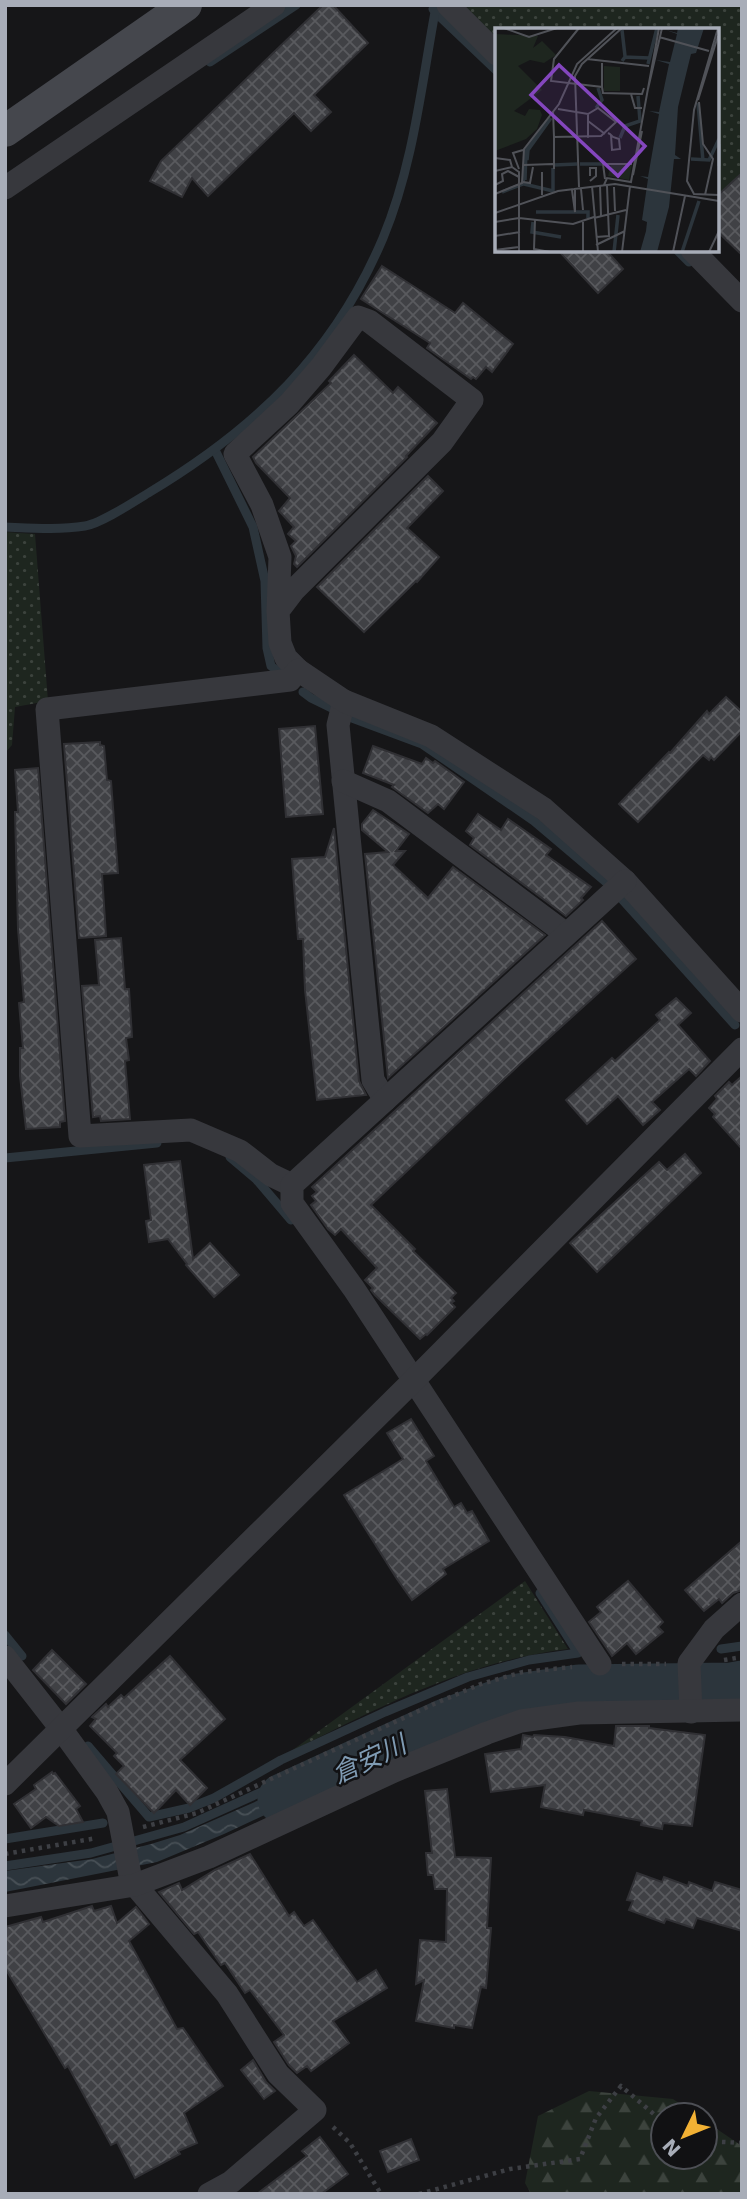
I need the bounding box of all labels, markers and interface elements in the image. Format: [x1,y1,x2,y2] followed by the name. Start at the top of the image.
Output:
[495,28,719,252] inset map
[327,1728,413,1789] water label: 倉安川
[649,2101,719,2171] north arrow
[658,2134,685,2161] text: N

